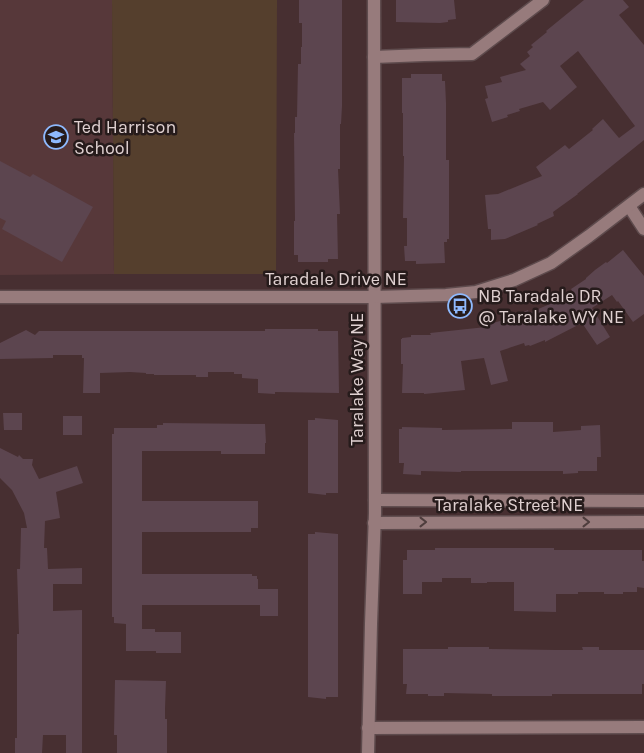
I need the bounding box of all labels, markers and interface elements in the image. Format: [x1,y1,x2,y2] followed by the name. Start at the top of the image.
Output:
[74,116,176,159] place label: Ted Harrison School
[43,124,69,150] school or university icon: Ted Harrison School
[265,268,407,290] street label: Taradale Drive NE
[478,285,624,328] place label: NB Taradale DR @ Taralake WY NE
[447,293,473,319] bus stop icon: NB Taradale DR @ Taralake WY NE
[346,313,368,445] street label: Taralake Way NE
[435,494,583,516] street label: Taralake Street NE
[420,517,427,527] one-way arrow
[582,517,590,527] one-way arrow

